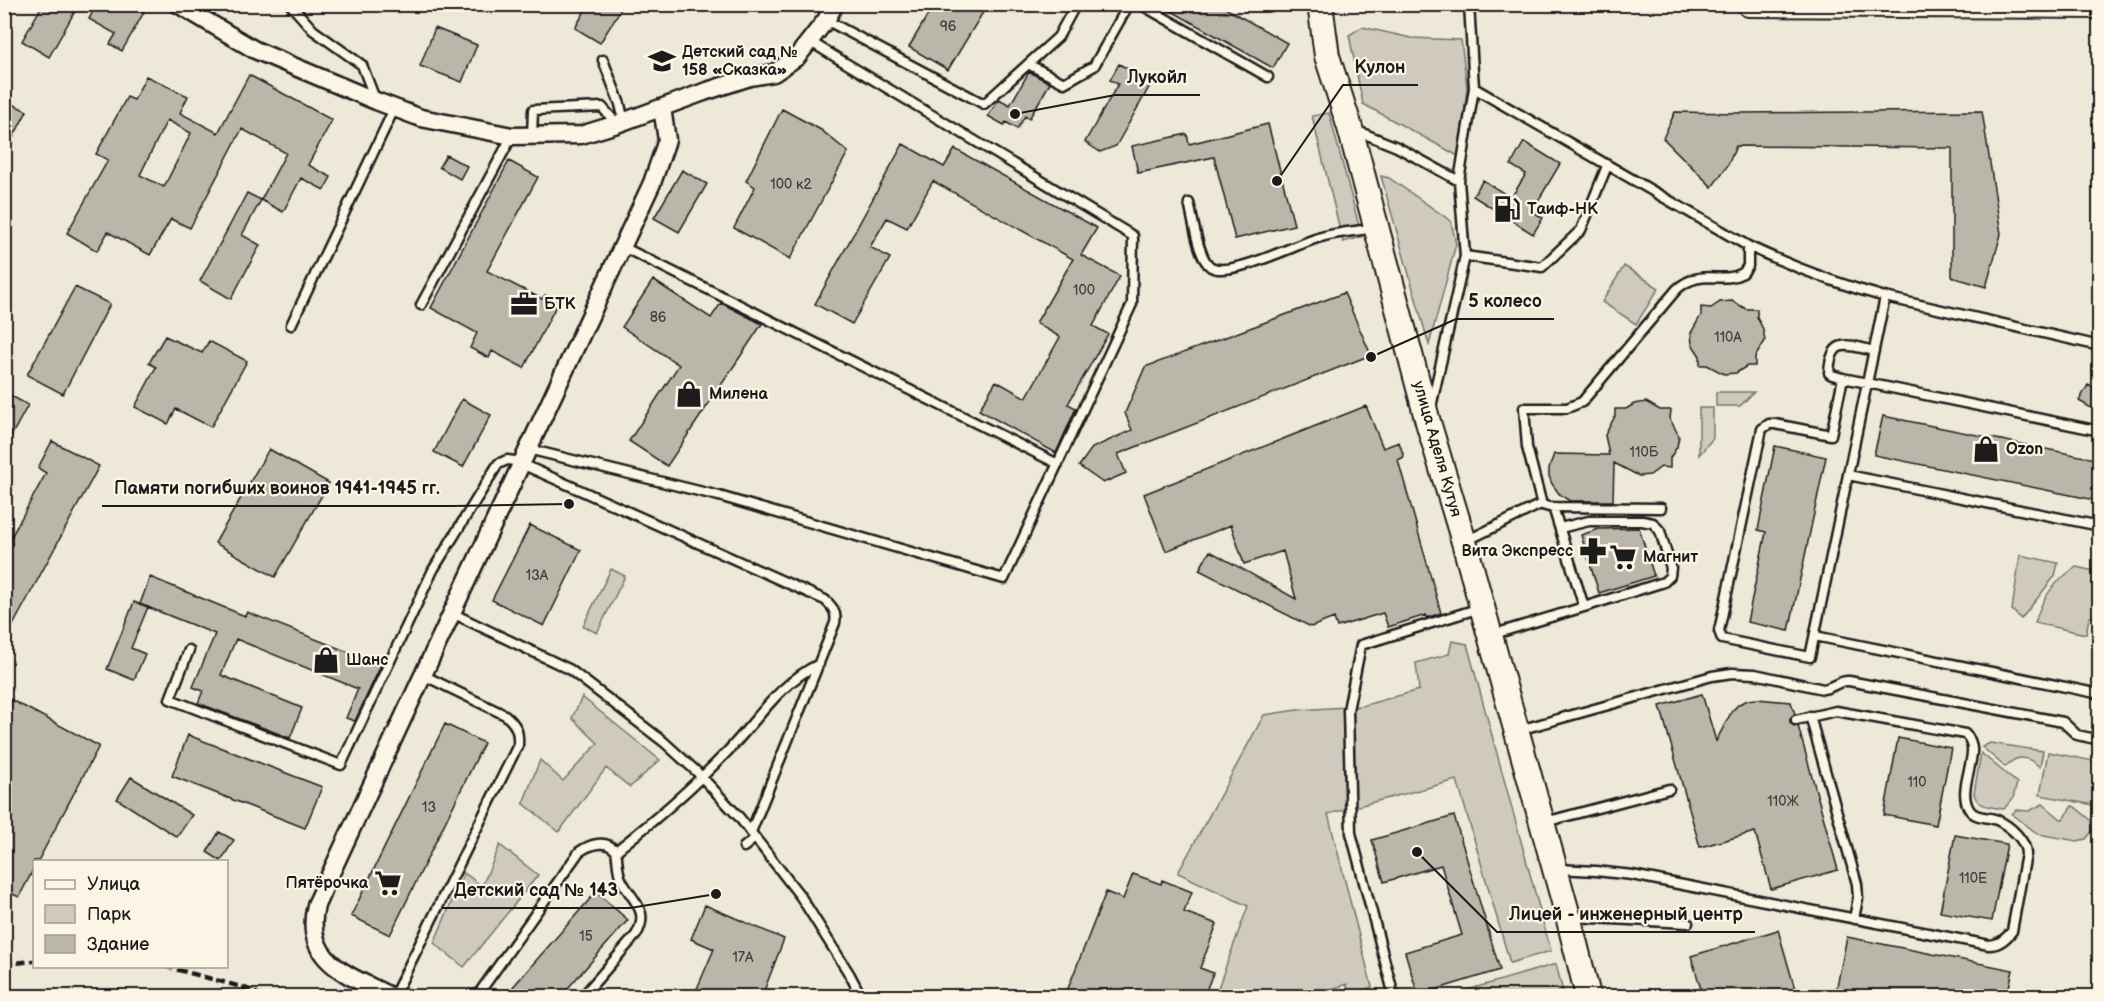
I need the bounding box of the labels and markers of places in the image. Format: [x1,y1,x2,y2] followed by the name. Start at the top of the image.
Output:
[682,43,798,80] place label: Детский сад № 158 «Сказка»
[647,46,677,76] school or university icon: Детский сад № 158 «Сказка»
[1343,49,1418,85] callout: Кулон
[1115,59,1200,95] callout: Лукойл
[1492,194,1522,224] fuel station icon: Таиф-НК
[1527,200,1598,219] place label: Таиф-НК
[1456,283,1554,319] callout: 5 колесо
[509,289,539,319] office icon: БТК
[544,295,576,314] place label: БТК
[674,379,704,409] shop icon: Милена
[709,385,769,404] place label: Милена
[1971,434,2001,464] shop icon: Ozon
[2006,440,2043,459] place label: Ozon
[102,470,452,506] callout: Памяти погибших воинов 1941-1945 гг.
[1578,536,1608,566] pharmacy icon: Вита Экспресс
[1462,542,1573,561] place label: Вита Экспресс
[1608,542,1638,572] supermarket icon: Магнит
[1643,548,1698,567] place label: Магнит
[311,645,341,675] shop icon: Шанс
[346,651,388,670] place label: Шанс
[373,868,403,898] supermarket icon: Пятёрочка
[442,872,630,908] callout: Детский сад № 143
[286,874,369,893] place label: Пятёрочка
[1497,896,1755,932] callout: Лицей - инженерный центр

